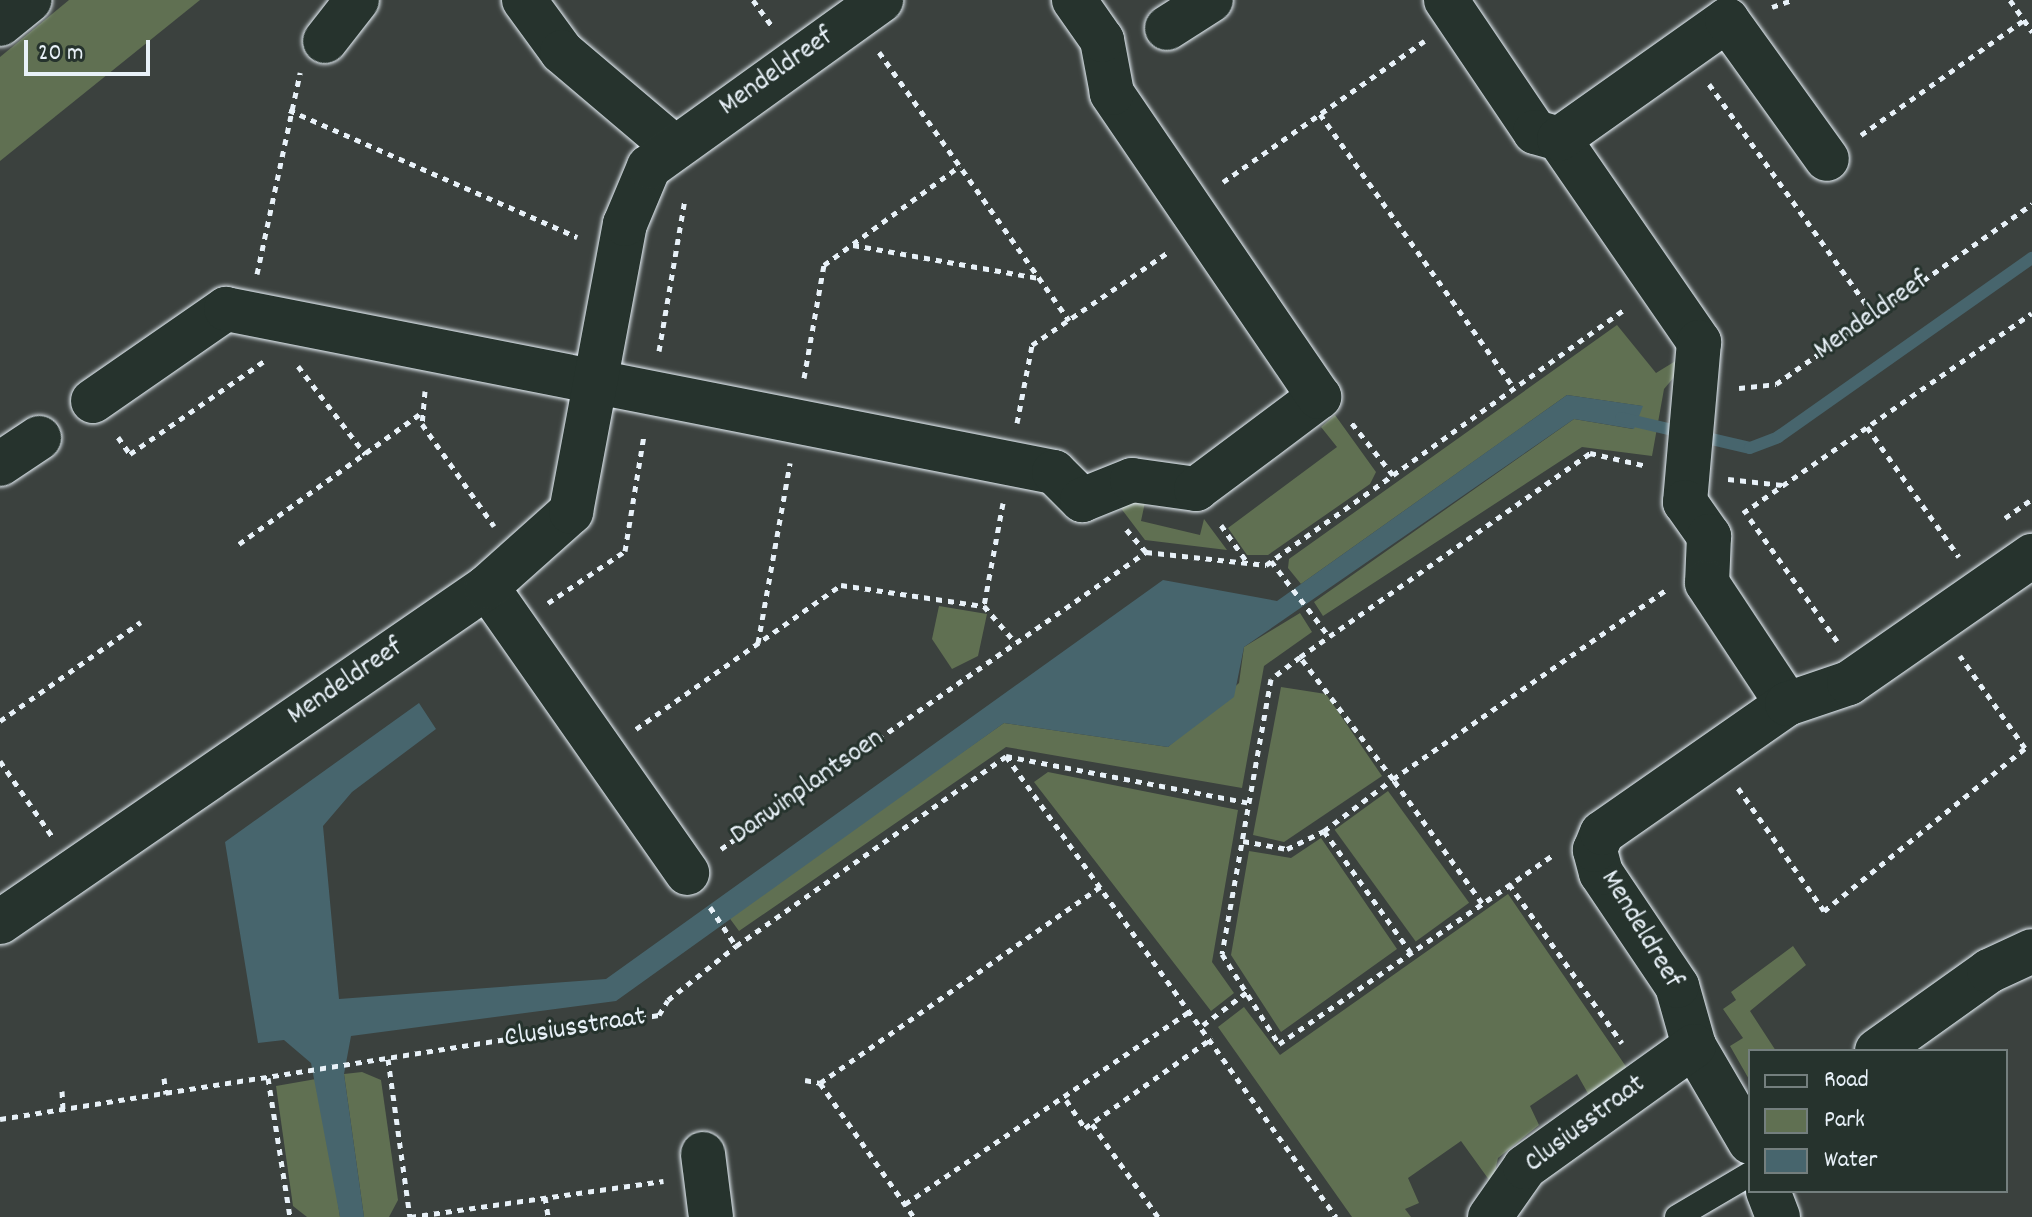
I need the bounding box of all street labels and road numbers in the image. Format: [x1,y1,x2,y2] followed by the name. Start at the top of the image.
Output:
[713,21,841,125] street label: Mendeldreef
[1808,265,1936,369] street label: Mendeldreef
[282,632,410,734] street label: Mendeldreef
[725,723,891,853] street label: Darwinplantsoen
[1592,865,1688,995] street label: Mendeldreef
[502,1001,648,1057] street label: Clusiusstraat
[1519,1069,1653,1181] street label: Clusiusstraat

